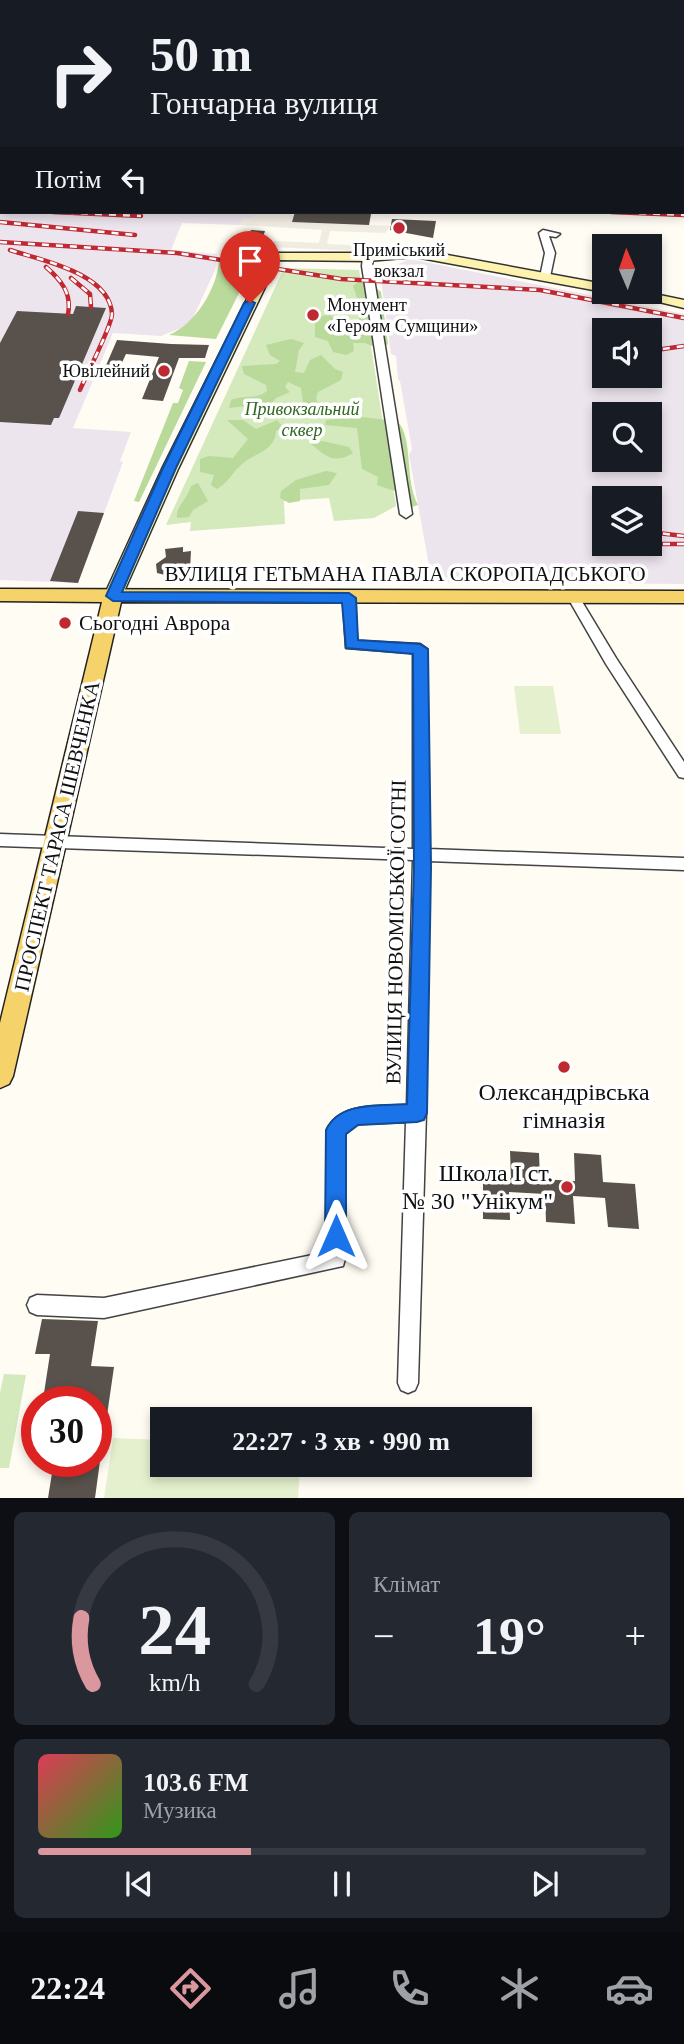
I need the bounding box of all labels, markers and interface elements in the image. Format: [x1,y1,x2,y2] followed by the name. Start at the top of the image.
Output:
[150,27,252,82] text: 50 m
[35,28,126,119] icon: right
[150,85,378,121] text: Гончарна вулиця
[115,161,153,199] icon: left
[35,165,101,194] text: Потім
[391,220,407,236] marker: Приміський вокзал
[220,231,280,303] pin
[592,234,662,304] north arrow
[592,234,662,556] map controls
[353,240,445,281] place label: Приміський вокзал
[231,242,269,280] icon: arrive
[327,295,478,336] place label: Монумент «Героям Сумщини»
[305,307,321,323] marker: Монумент «Героям Сумщини»
[592,318,662,388] button: sound
[62,361,150,381] place label: Ювілейний
[156,363,172,379] marker: Ювілейний
[244,399,359,440] park label: Привокзальний сквер
[592,402,662,472] button: search
[592,486,662,556] button: layers
[164,562,646,586] street label: ВУЛИЦЯ ГЕТЬМАНА ПАВЛА СКОРОПАДСЬКОГО
[79,611,231,635] place label: Сьогодні Аврора
[57,615,73,631] marker: Сьогодні Аврора
[10,678,105,994] street label: ПРОСПЕКТ ТАРАСА ШЕВЧЕНКА
[381,779,411,1085] street label: ВУЛИЦЯ НОВОМІСЬКОЇ СОТНІ
[556,1059,572,1075] marker: Олександрівська гімназія
[478,1079,650,1133] place label: Олександрівська гімназія
[402,1160,553,1214] place label: Школа І ст. № 30 "Унікум"
[559,1179,575,1195] marker: Школа І ст. № 30 "Унікум"
[299,1199,373,1273] position arrow
[21,1386,112,1477] speed limit sign: 30
[232,1427,450,1456] text: 22:27 · 3 хв · 990 m
[373,1572,440,1597] text: Клімат
[138,1590,211,1671] text: 24
[473,1608,546,1665] text: 19°
[373,1615,394,1657] text: −
[625,1615,646,1657] text: +
[149,1669,201,1696] text: km/h
[143,1768,248,1797] text: 103.6 FM
[143,1798,217,1823] text: Музика
[120,1865,158,1903] icon: previous
[323,1865,361,1903] icon: pause
[526,1865,564,1903] icon: next
[166,1964,215,2013] icon: directions
[275,1964,324,2013] icon: music
[385,1964,434,2013] icon: phone
[495,1964,544,2013] icon: climate
[605,1964,654,2013] icon: car
[30,1970,105,2006] text: 22:24

